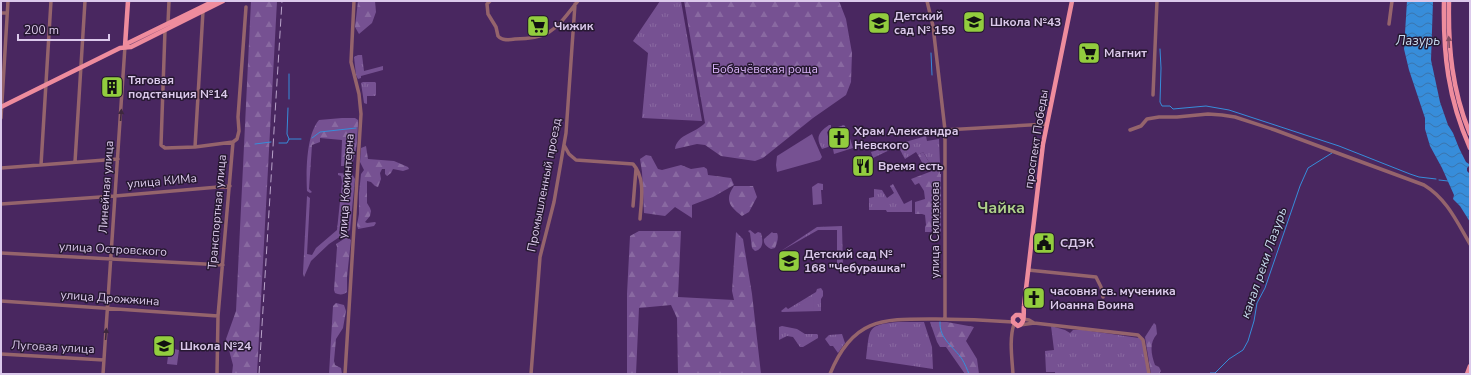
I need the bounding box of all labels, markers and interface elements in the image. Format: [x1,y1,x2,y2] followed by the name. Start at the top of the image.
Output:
[894,8,955,38] place label: Детский сад № 159
[961,9,987,35] school or university icon: Школа №43
[866,10,892,36] school or university icon: Детский сад № 159
[525,13,551,39] supermarket icon: Чижик
[990,14,1061,30] place label: Школа №43
[18,16,109,42] scale bar
[554,18,594,34] place label: Чижик
[24,22,59,38] text: 200 m
[1395,32,1440,50] water label: Лазурь
[1446,36,1453,48] one-way arrow
[1076,40,1102,66] supermarket icon: Магнит
[1104,45,1147,61] place label: Магнит
[712,61,818,77] park label: Бобачёвская роща
[128,72,228,102] place label: Тяговая подстанция №14
[99,74,125,100] building icon: Тяговая подстанция №14
[1020,88,1052,190] street label: проспект Победы
[117,109,124,121] one-way arrow
[523,117,565,253] street label: Промышленный проезд
[853,123,958,153] place label: Храм Александра Невского
[826,125,852,151] church icon: Храм Александра Невского
[334,133,358,239] street label: улица Коминтерна
[95,140,117,234] street label: Линейная улица
[850,153,876,179] restaurant icon: Время есть
[204,154,230,270] street label: Транспортная улица
[878,158,944,174] place label: Время есть
[127,170,197,192] street label: улица КИМа
[927,182,943,278] street label: улица Склизкова
[977,197,1025,219] district label: Чайка
[1237,205,1291,321] water label: канал реки Лазурь
[1031,230,1057,256] public building icon: СДЭК
[1060,235,1095,251] place label: СДЭК
[59,238,168,260] street label: улица Островского
[804,246,906,276] place label: Детский сад № 168 "Чебурашка"
[776,248,802,274] school or university icon: Детский сад № 168 "Чебурашка"
[1050,283,1176,313] place label: часовня св. мученика Иоанна Воина
[1021,285,1047,311] church icon: часовня св. мученика Иоанна Воина
[60,287,160,309] street label: улица Дрожжина
[103,328,110,340] one-way arrow
[151,333,177,359] school or university icon: Школа №24
[11,337,95,357] street label: Луговая улица
[180,338,251,354] place label: Школа №24

